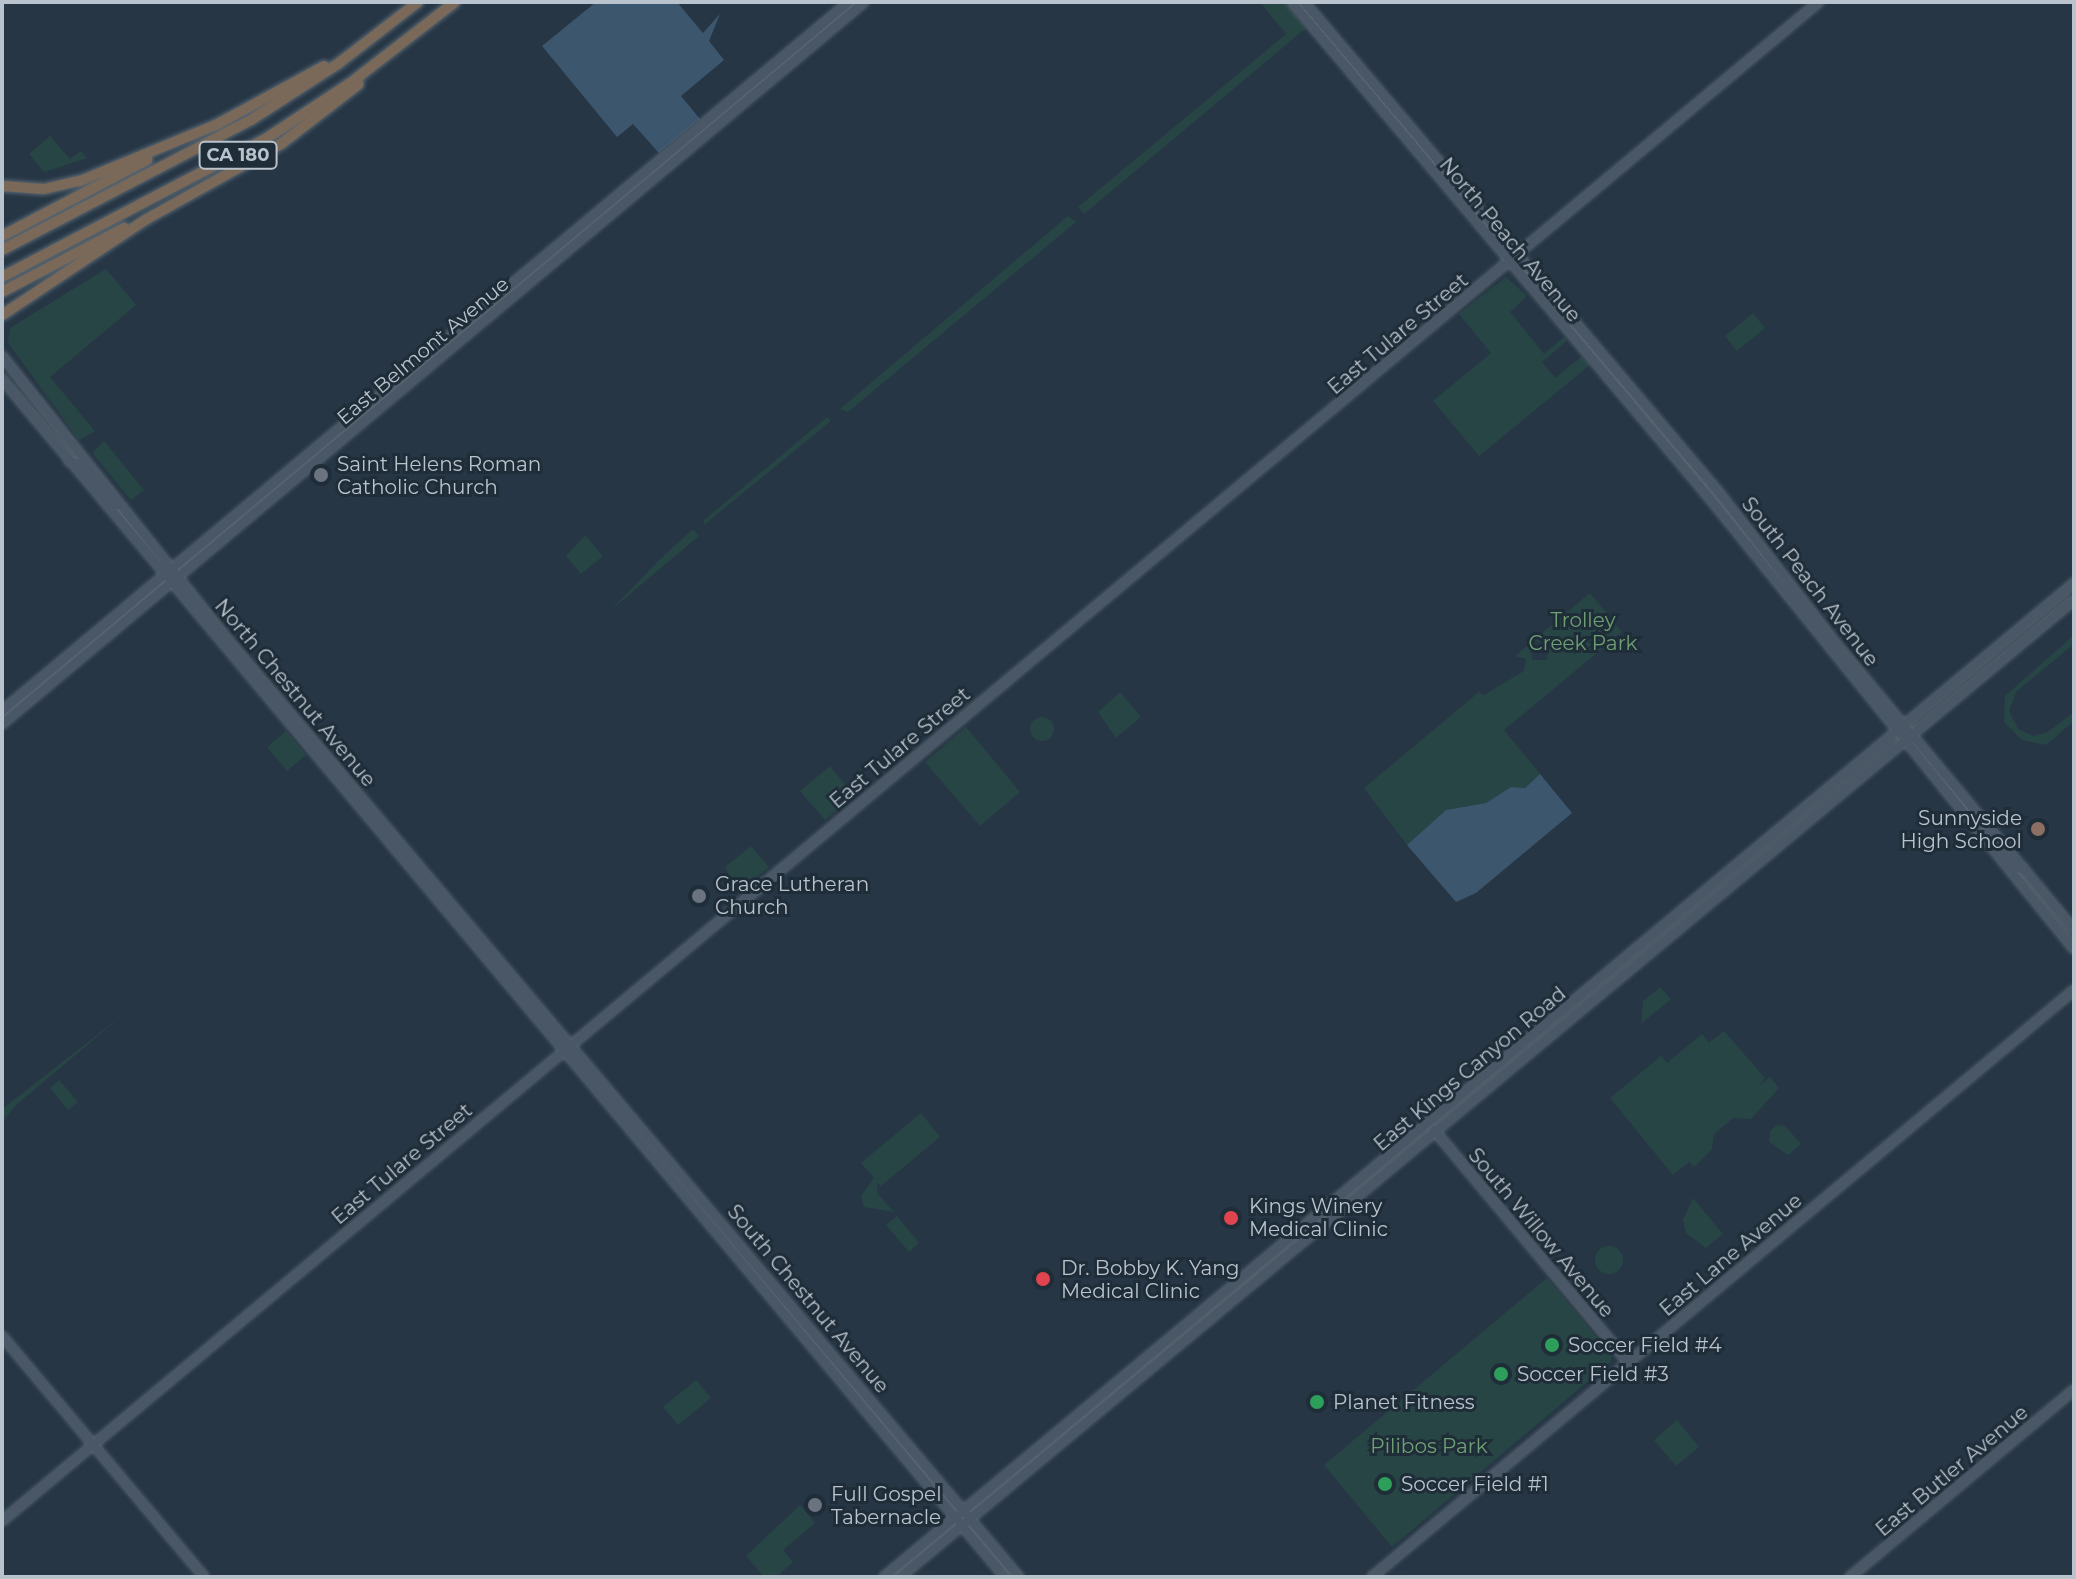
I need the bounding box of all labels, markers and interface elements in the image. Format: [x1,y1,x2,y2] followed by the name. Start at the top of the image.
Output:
[198,141,278,169] road number: CA 180
[1434,153,1586,327] street label: North Peach Avenue
[1323,268,1473,400] street label: East Tulare Street
[332,272,514,430] street label: East Belmont Avenue
[337,452,541,499] place label: Saint Helens Roman Catholic Church
[312,466,330,484] marker: Saint Helens Roman Catholic Church
[1736,493,1884,671] street label: South Peach Avenue
[209,594,381,792] street label: North Chestnut Avenue
[1529,608,1637,655] park label: Trolley Creek Park
[825,682,975,814] street label: East Tulare Street
[1901,806,2022,853] place label: Sunnyside High School
[2029,820,2047,838] marker: Sunnyside High School
[715,872,869,919] place label: Grace Lutheran Church
[690,887,708,905] marker: Grace Lutheran Church
[1369,982,1571,1156] street label: East Kings Canyon Road
[327,1098,477,1230] street label: East Tulare Street
[1463,1143,1619,1323] street label: South Willow Avenue
[1655,1189,1807,1321] street label: East Lane Avenue
[1249,1194,1388,1241] place label: Kings Winery Medical Clinic
[722,1200,894,1398] street label: South Chestnut Avenue
[1220,1207,1242,1229] marker: Kings Winery Medical Clinic
[1061,1256,1239,1303] place label: Dr. Bobby K. Yang Medical Clinic
[1032,1268,1054,1290] marker: Dr. Bobby K. Yang Medical Clinic
[1568,1333,1722,1357] place label: Soccer Field #4
[1543,1336,1561,1354] marker: Soccer Field #4
[1517,1362,1669,1386] place label: Soccer Field #3
[1492,1365,1510,1383] marker: Soccer Field #3
[1333,1390,1475,1414] place label: Planet Fitness
[1308,1393,1326,1411] marker: Planet Fitness
[1871,1400,2033,1542] street label: East Butler Avenue
[1370,1434,1488,1458] park label: Pilibos Park
[1401,1472,1549,1496] place label: Soccer Field #1
[1376,1475,1394,1493] marker: Soccer Field #1
[831,1482,942,1529] place label: Full Gospel Tabernacle
[806,1496,824,1514] marker: Full Gospel Tabernacle

